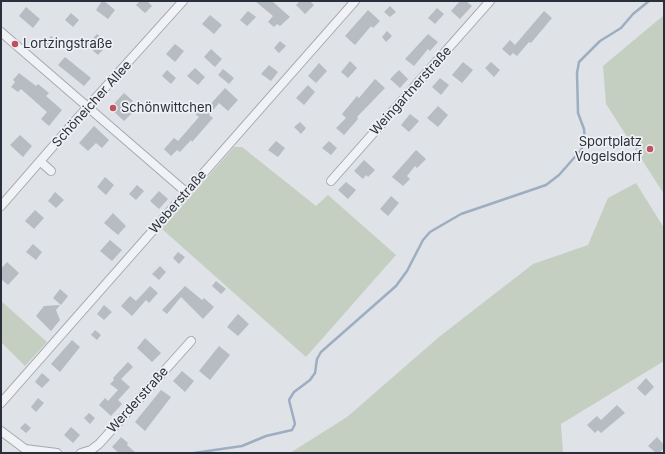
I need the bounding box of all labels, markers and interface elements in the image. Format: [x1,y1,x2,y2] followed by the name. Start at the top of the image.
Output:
[23,36,112,52] place label: Lortzingstraße
[10,39,20,49] marker: Lortzingstraße
[367,43,455,139] street label: Weingartnerstraße
[49,57,135,151] street label: Schöneicher Allee
[121,100,212,116] place label: Schönwittchen
[108,103,118,113] marker: Schönwittchen
[575,134,642,165] place label: Sportplatz Vogelsdorf
[645,144,655,154] marker: Sportplatz Vogelsdorf
[146,167,210,237] street label: Weberstraße
[104,364,172,436] street label: Werderstraße

